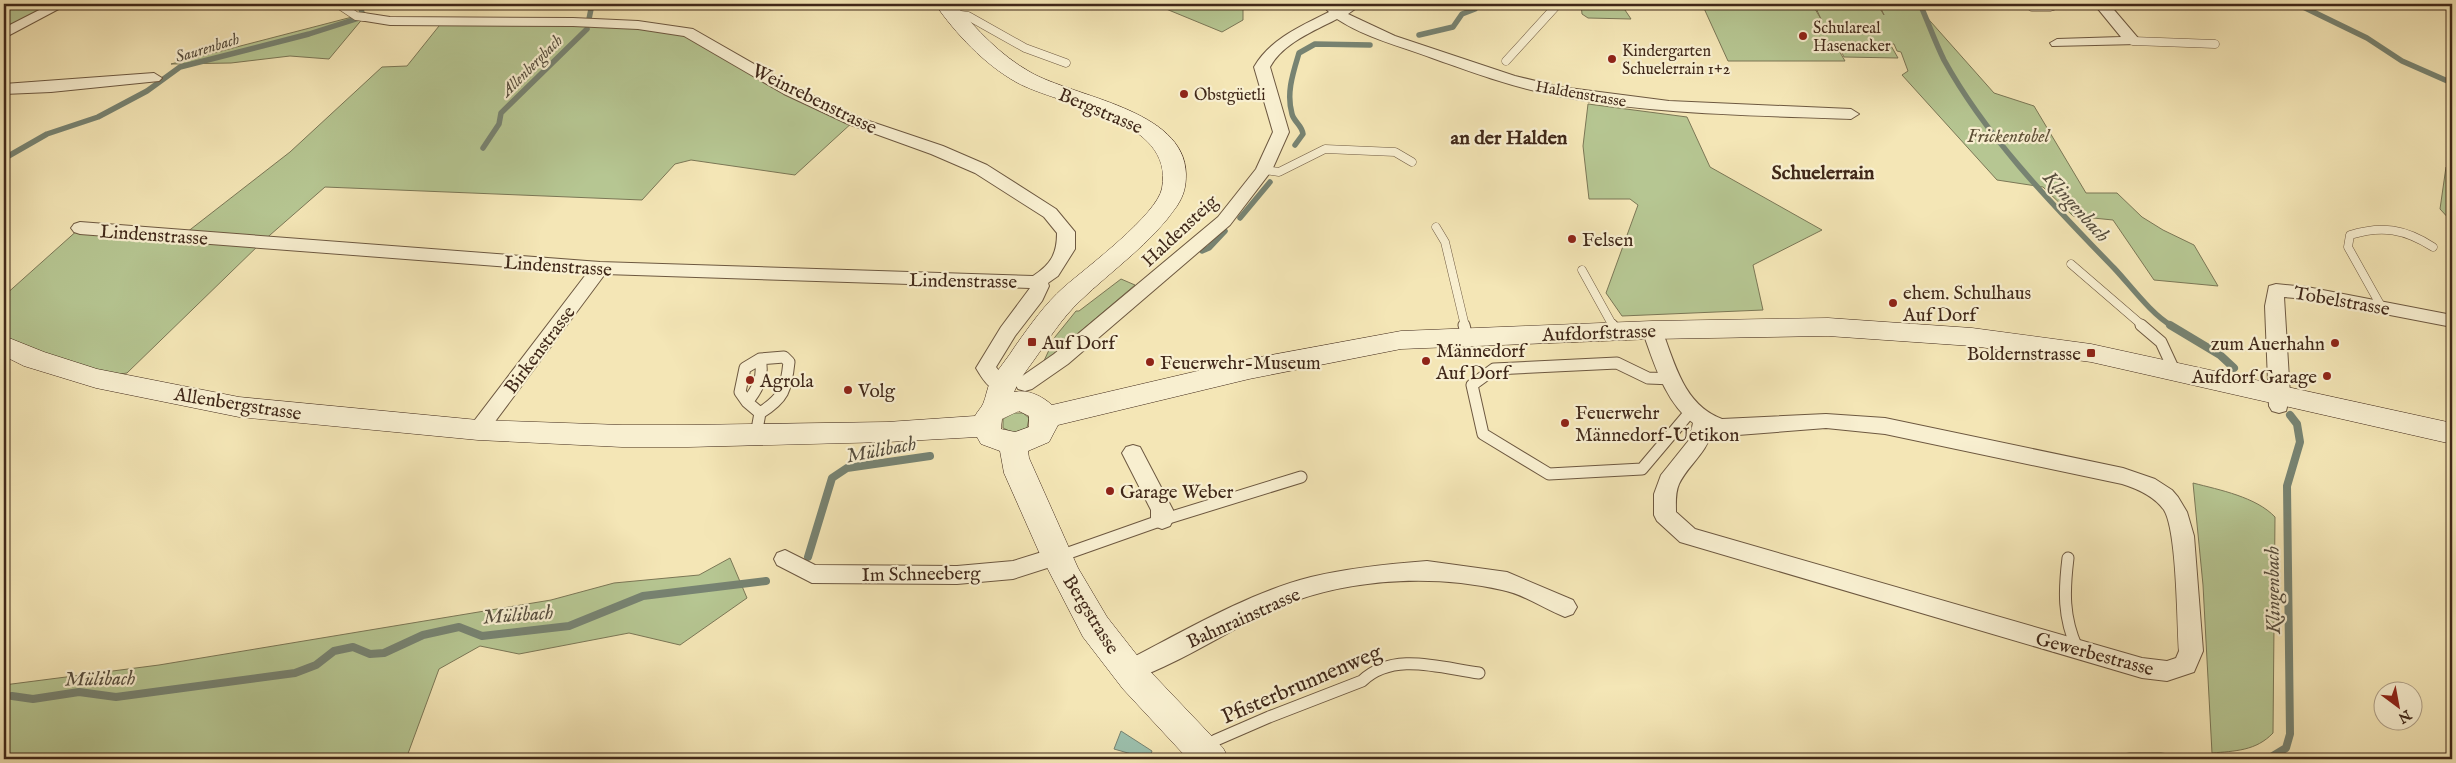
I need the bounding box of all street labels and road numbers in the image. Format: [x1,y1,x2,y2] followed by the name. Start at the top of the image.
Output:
[748,59,881,141] street label: Weinrebenstrasse
[1534,77,1628,113] street label: Haldenstrasse
[1055,83,1146,140] street label: Bergstrasse
[1137,189,1224,273] street label: Haldensteig
[99,220,209,252] street label: Lindenstrasse
[503,251,613,283] street label: Lindenstrasse
[909,269,1018,295] street label: Lindenstrasse
[2292,282,2392,322] street label: Tobelstrasse
[500,301,582,399] street label: Birkenstrasse
[1541,320,1657,348] street label: Aufdorfstrasse
[171,383,303,427] street label: Allenbergstrasse
[861,562,981,588] street label: Im Schneeberg
[1057,571,1124,659] street label: Bergstrasse
[1183,583,1305,655] street label: Bahnrainstrasse
[2033,628,2156,682] street label: Gewerbestrasse
[1217,638,1387,731] street label: Pfisterbrunnenweg

